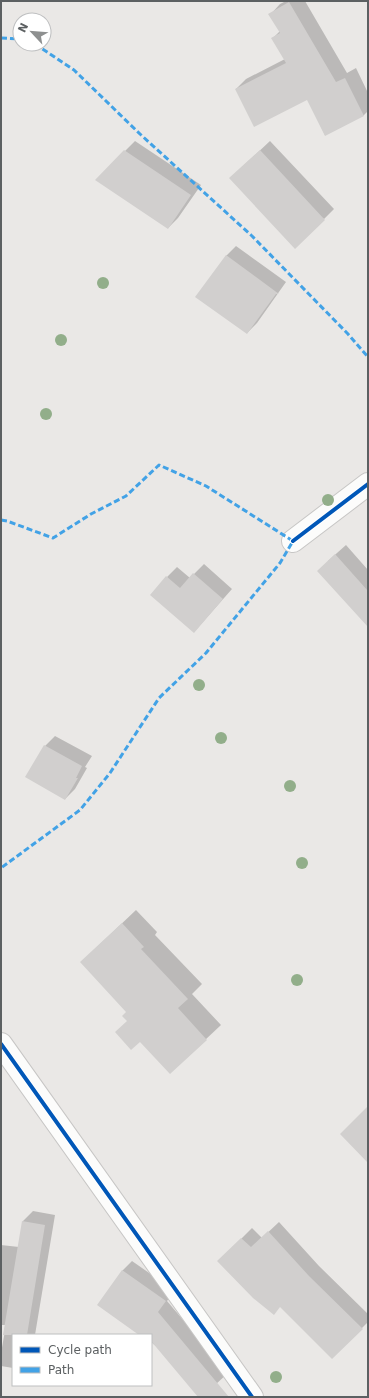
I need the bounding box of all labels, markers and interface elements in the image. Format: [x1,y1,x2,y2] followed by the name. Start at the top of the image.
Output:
[12,12,52,52] north arrow
[16,21,31,35] text: N
[12,1334,152,1386] legend
[48,1343,112,1357] text: Cycle path
[48,1363,74,1377] text: Path

